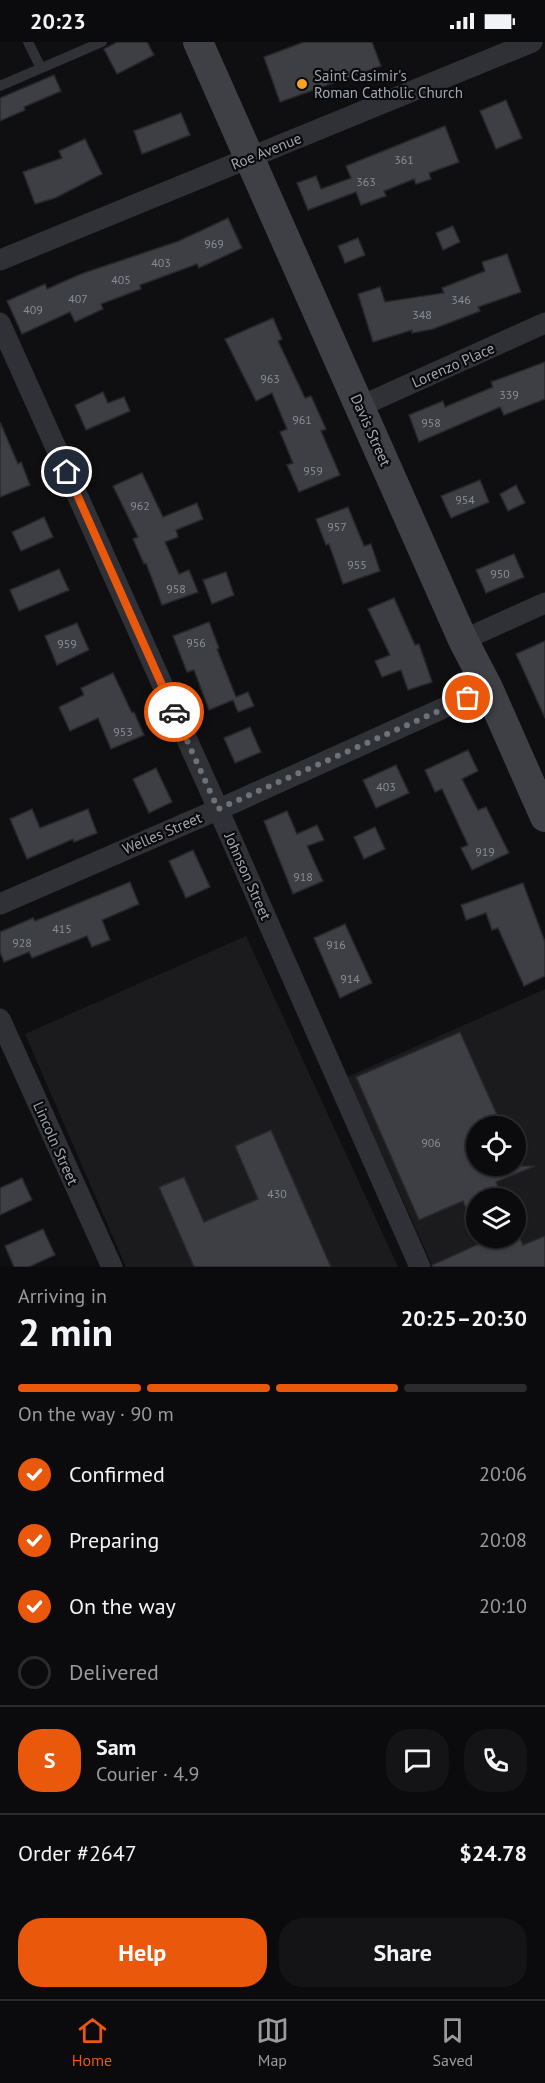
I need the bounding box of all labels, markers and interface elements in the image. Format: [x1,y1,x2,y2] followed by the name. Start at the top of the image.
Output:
[30,7,86,35] text: 20:23
[314,66,463,102] place label: Saint Casimir's Roman Catholic Church
[295,77,309,91] marker: Saint Casimir's Roman Catholic Church
[228,128,304,174] street label: Roe Avenue
[394,152,414,167] house number: 361
[356,174,376,189] house number: 363
[204,236,224,251] house number: 969
[151,255,171,270] house number: 403
[111,272,131,287] house number: 405
[68,291,88,306] house number: 407
[451,292,471,307] house number: 346
[23,302,43,317] house number: 409
[412,307,432,322] house number: 348
[409,338,497,392] street label: Lorenzo Place
[260,371,280,386] house number: 963
[499,387,519,402] house number: 339
[347,391,395,469] street label: Davis Street
[292,412,312,427] house number: 961
[421,415,441,430] house number: 958
[41,446,92,497] pin
[50,455,83,488] icon: home
[303,463,323,478] house number: 959
[455,492,475,507] house number: 954
[130,498,150,513] house number: 962
[327,519,347,534] house number: 957
[347,557,367,572] house number: 955
[490,566,510,581] house number: 950
[166,581,186,596] house number: 958
[186,635,206,650] house number: 956
[57,636,77,651] house number: 959
[442,672,493,723] pin
[451,681,484,714] icon: bag
[144,682,204,742] courier
[158,696,191,729] icon: car
[113,724,133,739] house number: 953
[376,779,396,794] house number: 403
[119,808,205,858] street label: Welles Street
[220,828,276,923] street label: Johnson Street
[475,844,495,859] house number: 919
[293,869,313,884] house number: 918
[52,921,72,936] house number: 415
[12,935,32,950] house number: 928
[326,937,346,952] house number: 916
[340,971,360,986] house number: 914
[29,1098,83,1188] street label: Lincoln Street
[466,1116,526,1248] map controls
[466,1116,526,1176] button: locate
[421,1135,441,1150] house number: 906
[267,1186,287,1201] house number: 430
[466,1188,526,1248] button: layers
[18,1283,107,1309] text: Arriving in
[401,1304,527,1332] text: 20:25–20:30
[18,1306,113,1357] text: 2 min
[18,1401,174,1427] text: On the way · 90 m
[18,1458,51,1491] icon: check
[69,1460,165,1488] text: Confirmed
[479,1461,527,1487] text: 20:06
[18,1524,51,1557] icon: check
[69,1526,159,1554] text: Preparing
[479,1527,527,1553] text: 20:08
[18,1590,51,1623] icon: check
[69,1592,176,1620] text: On the way
[479,1593,527,1619] text: 20:10
[69,1658,159,1686] text: Delivered
[386,1729,449,1792] button: chat
[464,1729,527,1792] button: phone
[96,1733,136,1761] text: Sam
[44,1746,55,1774] text: S
[96,1761,199,1787] text: Courier · 4.9
[18,1839,137,1867] text: Order #2647
[459,1839,527,1867] text: $24.78
[18,1918,267,1987] button: Help
[279,1918,527,1987] button: Share
[72,2014,112,2070] tab: Home
[256,2014,289,2070] tab: Map
[432,2014,473,2070] tab: Saved

